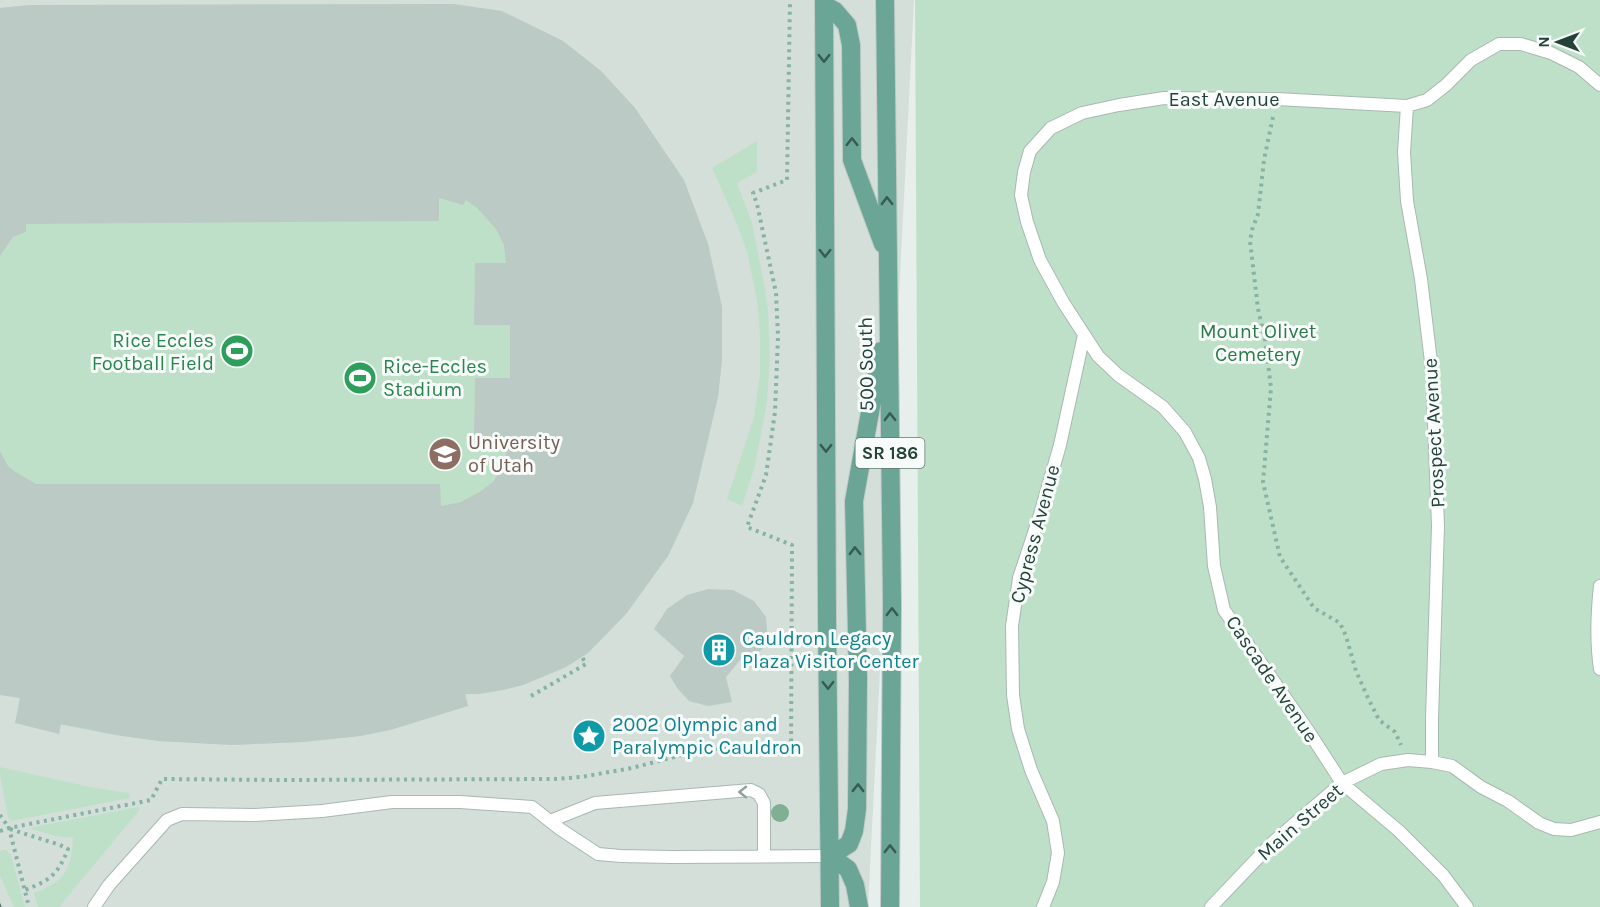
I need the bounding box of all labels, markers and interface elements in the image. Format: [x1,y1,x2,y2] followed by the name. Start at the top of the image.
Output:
[1528,12,1588,72] north arrow
[1534,36,1553,48] text: N
[818,54,830,63] one-way arrow
[1169,88,1279,111] street label: East Avenue
[845,137,858,146] one-way arrow
[881,196,893,205] one-way arrow
[819,249,831,258] one-way arrow
[854,317,878,411] street label: 500 South
[1200,320,1317,366] park label: Mount Olivet Cemetery
[92,329,214,375] place label: Rice Eccles Football Field
[219,333,255,369] sports icon: Rice Eccles Football Field
[383,355,487,401] place label: Rice-Eccles Stadium
[1419,357,1449,509] street label: Prospect Avenue
[342,360,378,396] sports icon: Rice-Eccles Stadium
[883,412,896,421] one-way arrow
[468,431,560,477] place label: University of Utah
[427,436,463,472] school or university icon: University of Utah
[856,438,924,468] road number: SR 186
[820,444,832,453] one-way arrow
[1005,462,1065,606] street label: Cypress Avenue
[849,546,861,555] one-way arrow
[886,607,898,616] one-way arrow
[1221,611,1323,747] street label: Cascade Avenue
[742,627,919,673] place label: Cauldron Legacy Plaza Visitor Center
[701,632,737,668] building icon: Cauldron Legacy Plaza Visitor Center
[822,681,834,690] one-way arrow
[612,713,802,759] place label: 2002 Olympic and Paralympic Cauldron
[571,718,607,754] place icon: 2002 Olympic and Paralympic Cauldron
[1253,778,1348,865] street label: Main Street
[851,783,864,792] one-way arrow
[739,786,748,798] one-way arrow
[884,844,897,853] one-way arrow

